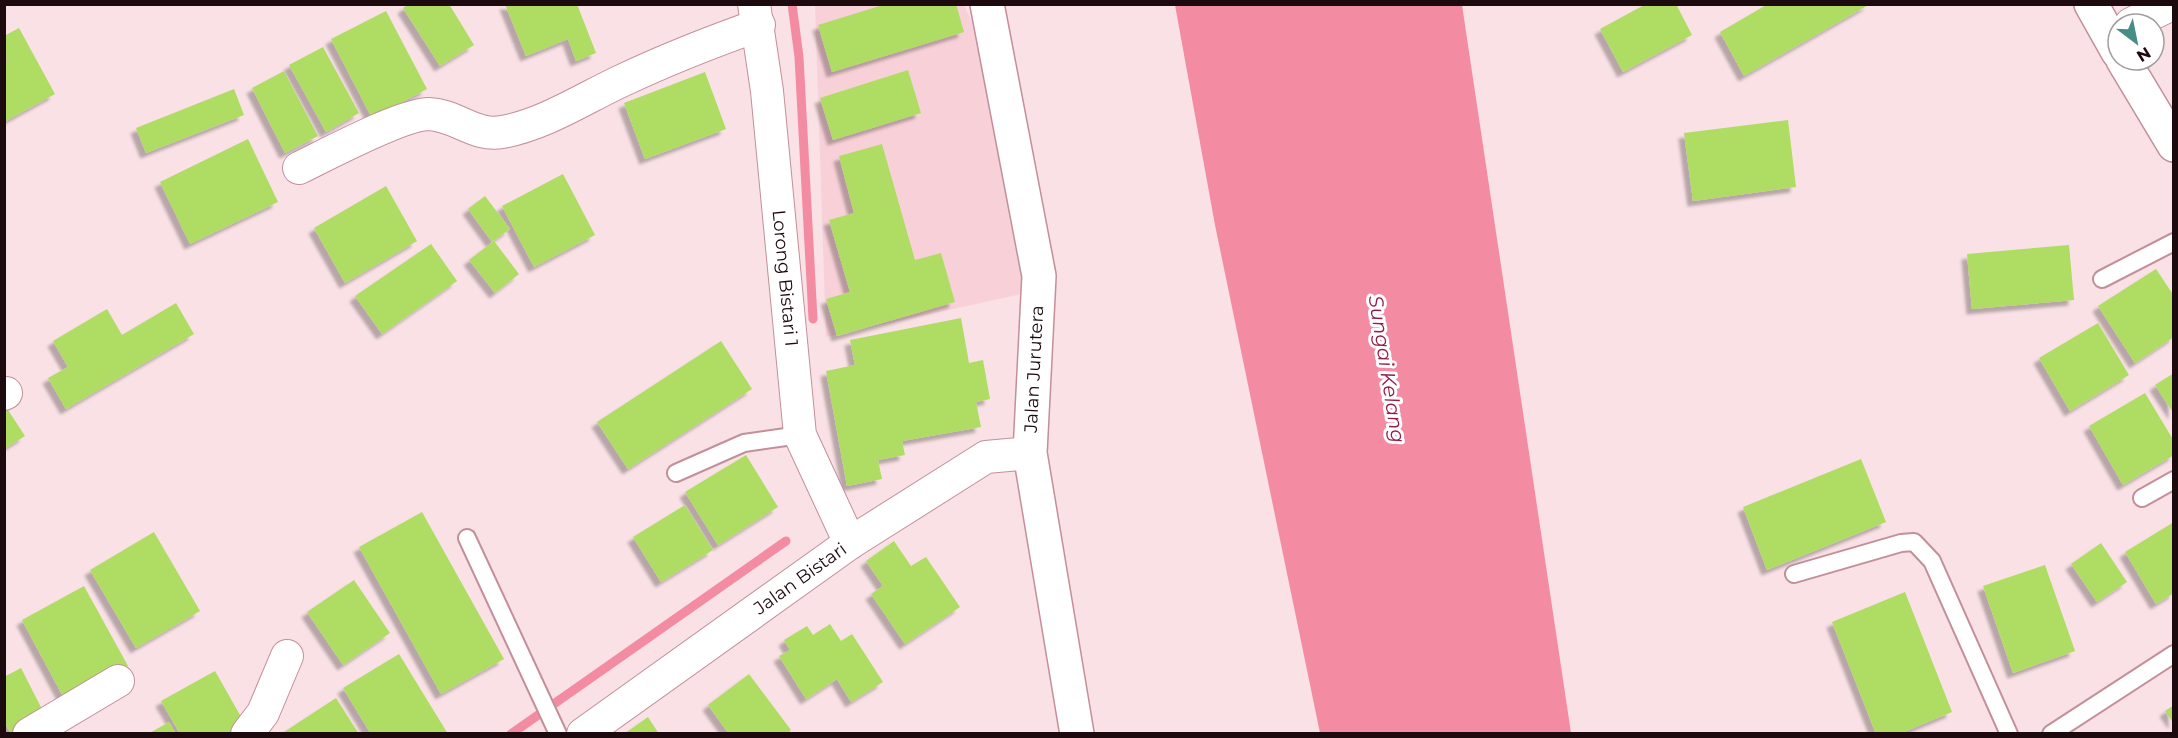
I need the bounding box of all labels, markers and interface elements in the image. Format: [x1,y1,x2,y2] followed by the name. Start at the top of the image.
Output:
[2106,12,2166,72] north arrow
[2133,43,2154,66] text: N
[767,209,802,348] street label: Lorong Bistari 1
[1363,293,1411,445] water label: Sungai Kelang
[1020,305,1048,434] street label: Jalan Jurutera
[749,538,851,620] street label: Jalan Bistari

